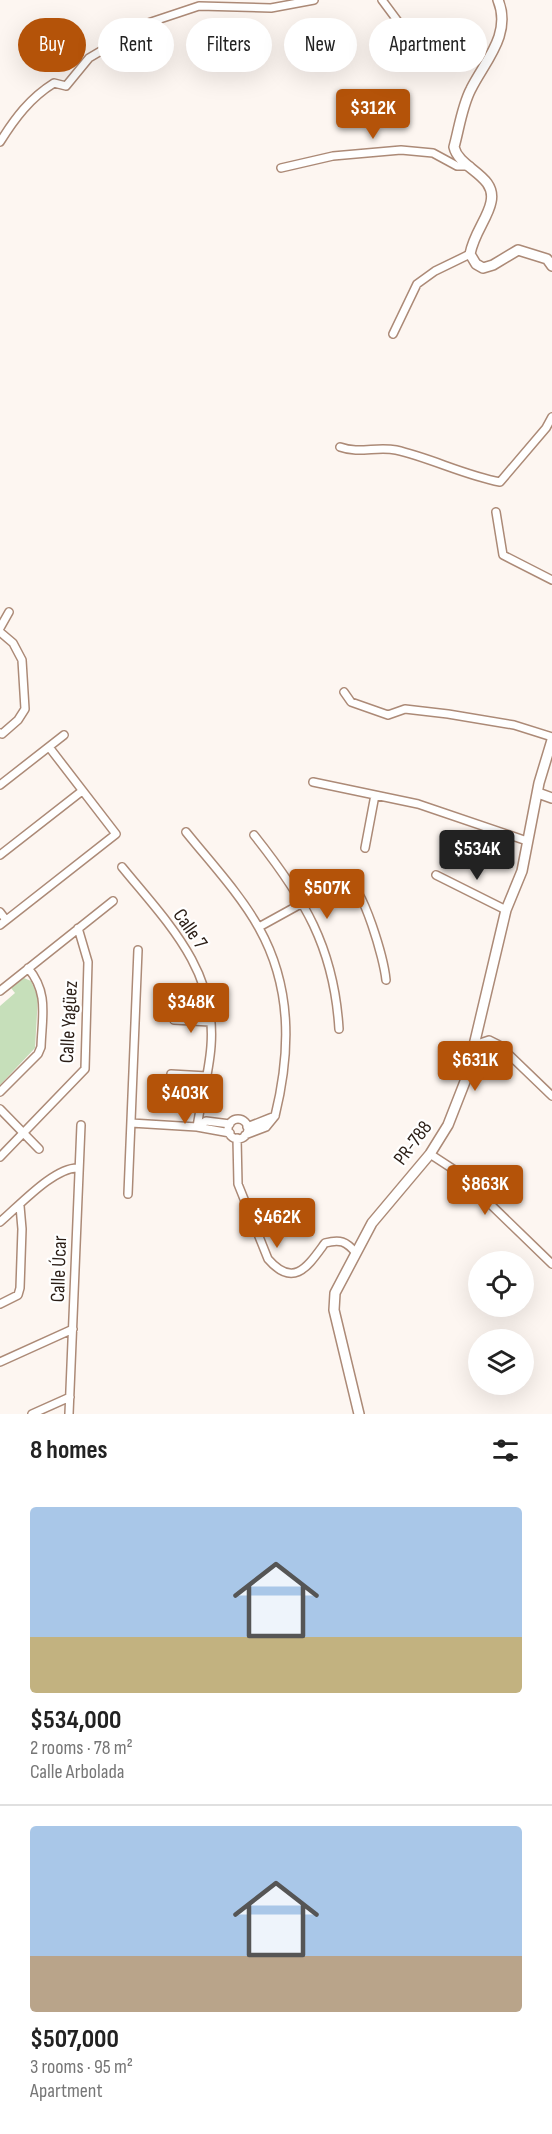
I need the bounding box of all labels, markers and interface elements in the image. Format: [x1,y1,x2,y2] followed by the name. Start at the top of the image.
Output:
[18,18,86,72] chip: Buy
[98,18,174,72] chip: Rent
[186,18,272,72] chip: Filters
[284,18,357,72] chip: New
[369,18,487,72] chip: Apartment
[331,89,415,140] pin: $312K
[350,96,396,120] text: $312K
[435,830,519,881] pin: $534K
[453,837,501,861] text: $534K
[285,869,369,920] pin: $507K
[303,876,351,900] text: $507K
[168,904,212,954] street label: Calle 7
[55,980,83,1064] street label: Calle Yagüez
[149,983,233,1034] pin: $348K
[167,990,215,1014] text: $348K
[433,1041,517,1092] pin: $631K
[452,1048,498,1072] text: $631K
[143,1074,227,1125] pin: $403K
[161,1081,209,1105] text: $403K
[389,1116,437,1170] street label: PR-788
[443,1165,527,1216] pin: $863K
[461,1172,509,1196] text: $863K
[235,1198,319,1249] pin: $462K
[253,1205,301,1229] text: $462K
[46,1235,72,1303] street label: Calle Úcar
[468,1251,534,1395] map controls
[468,1251,534,1317] button: locate
[468,1329,534,1395] button: layers
[489,1434,522,1467] icon: filters
[30,1435,108,1466] text: 8 homes
[222,1546,330,1654] icon: home
[30,1705,121,1736] text: $534,000
[30,1736,133,1760] text: 2 rooms · 78 m²
[30,1760,124,1784] text: Calle Arbolada
[222,1865,330,1973] icon: home
[30,2024,119,2055] text: $507,000
[30,2055,133,2079] text: 3 rooms · 95 m²
[30,2079,103,2103] text: Apartment

